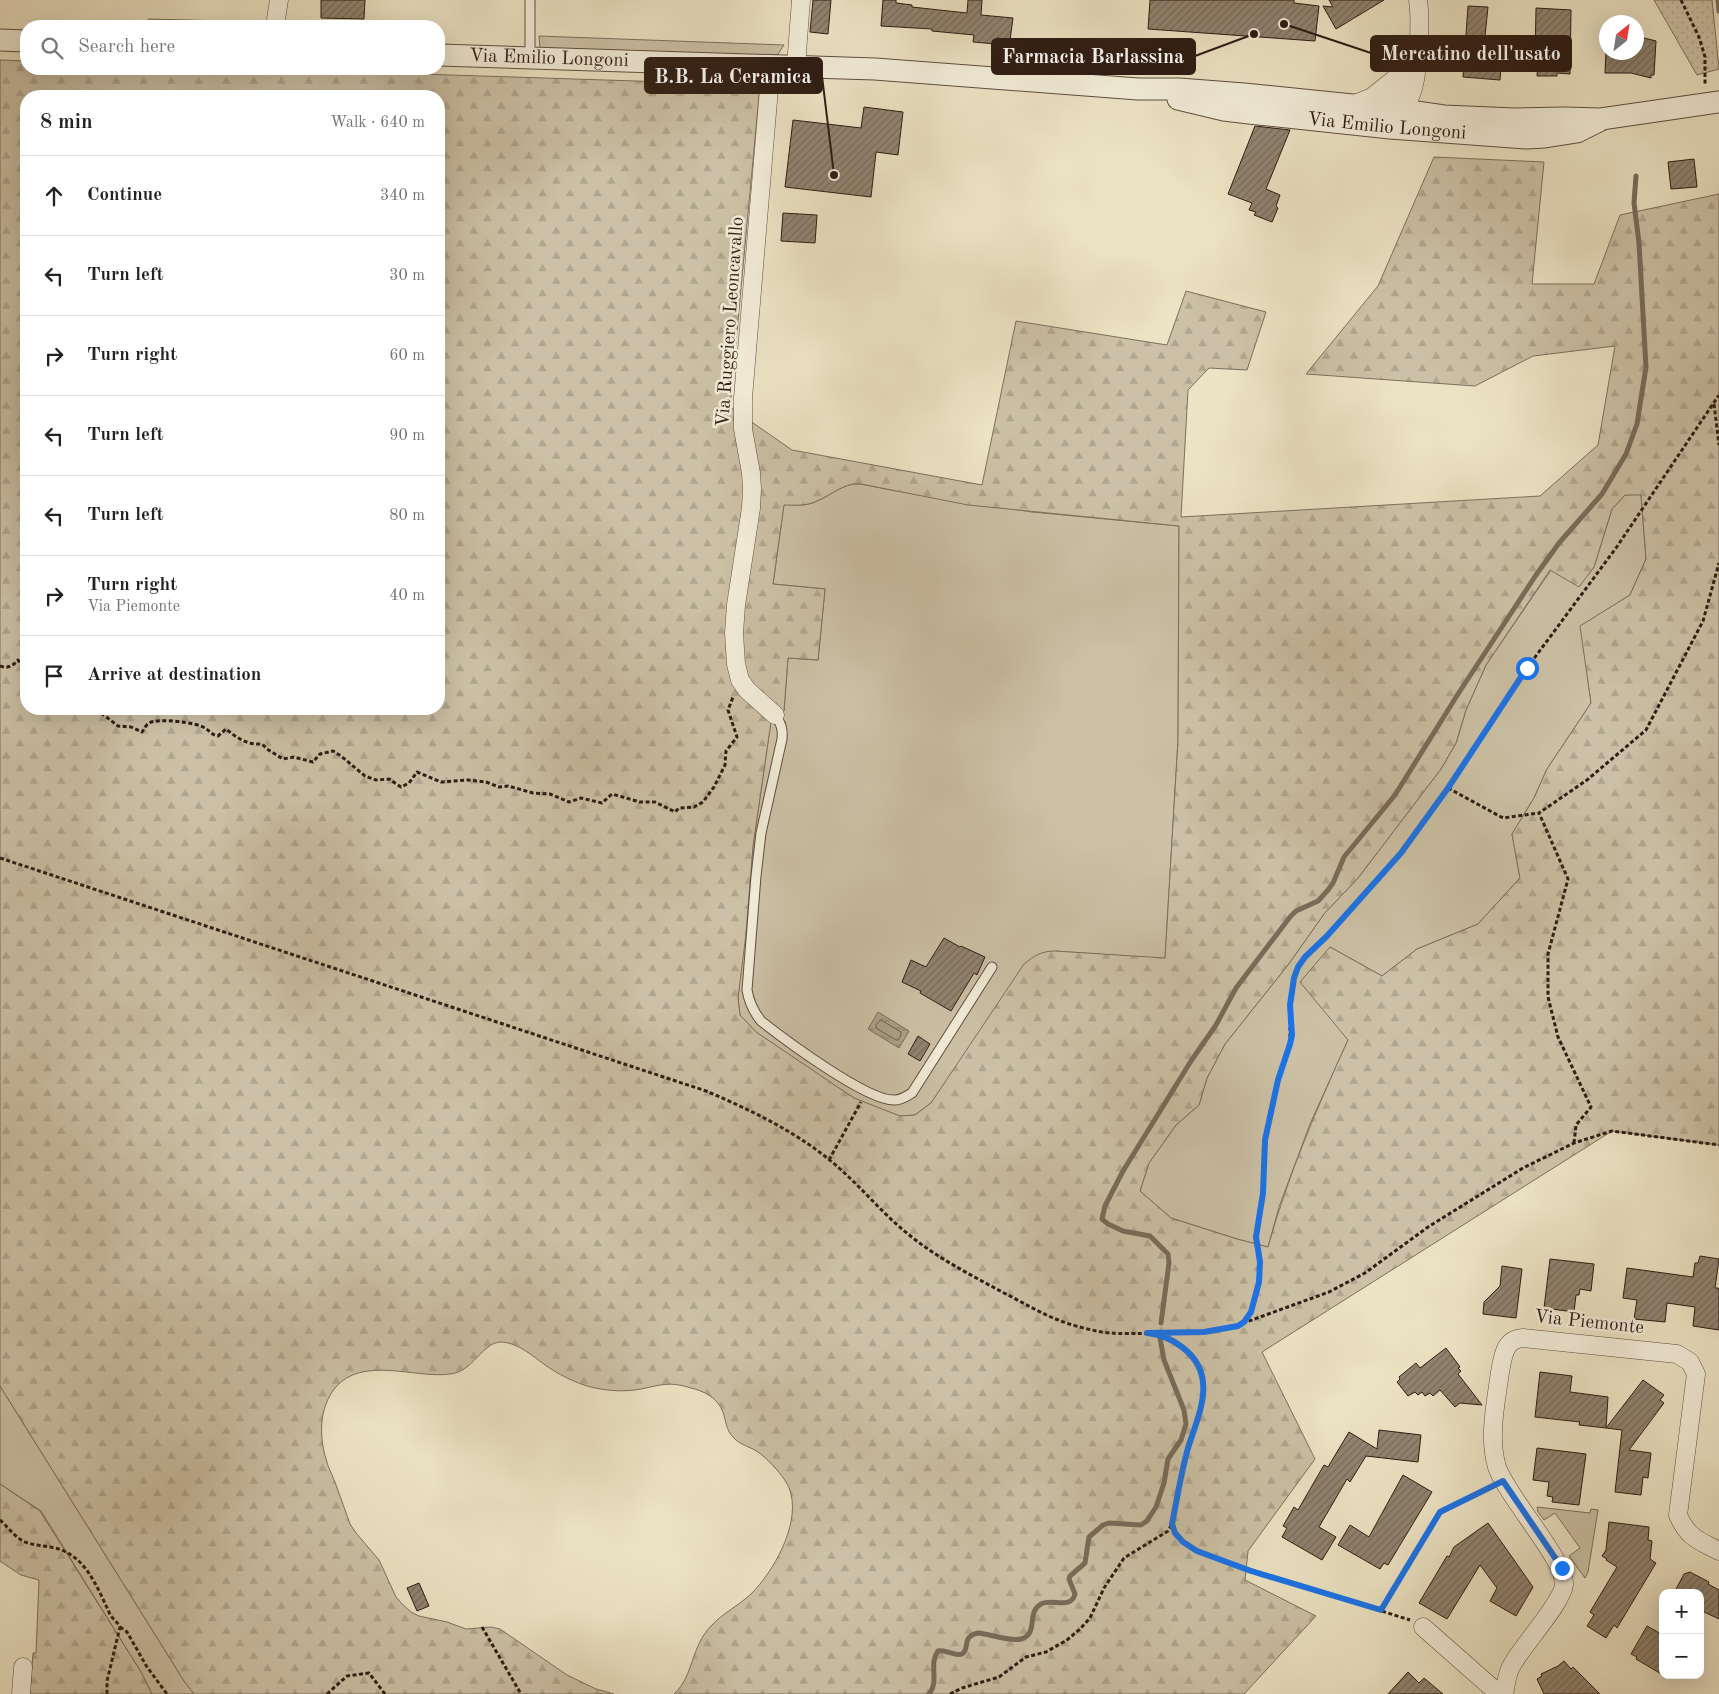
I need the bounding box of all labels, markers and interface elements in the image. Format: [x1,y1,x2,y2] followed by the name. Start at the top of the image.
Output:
[1599,15,1644,60] north arrow
[20,20,445,75] search box
[38,34,66,62] icon: search
[1371,36,1571,71] callout: Mercatino dell'usato
[78,38,175,57] text: Search here
[992,39,1195,74] callout: Farmacia Barlassina
[1381,45,1561,65] text: Mercatino dell'usato
[469,46,629,71] street label: Via Emilio Longoni
[1002,48,1184,68] text: Farmacia Barlassina
[645,58,822,93] callout: B.B. La Ceramica
[654,68,812,88] text: B.B. La Ceramica
[1306,110,1467,143] street label: Via Emilio Longoni
[40,112,93,133] text: 8 min
[330,115,425,131] text: Walk · 640 m
[40,182,68,210] icon: ahead
[87,186,162,205] text: Continue
[380,188,425,204] text: 340 m
[714,216,748,428] street label: Via Ruggiero Leoncavallo
[40,262,68,290] icon: left
[87,266,164,285] text: Turn left
[389,268,425,284] text: 30 m
[40,342,68,370] icon: right
[87,346,177,365] text: Turn right
[389,348,425,364] text: 60 m
[40,422,68,450] icon: left
[87,426,164,445] text: Turn left
[389,428,425,444] text: 90 m
[40,502,68,530] icon: left
[87,506,164,525] text: Turn left
[389,508,425,524] text: 80 m
[87,576,177,595] text: Turn right
[40,582,68,610] icon: right
[389,588,425,604] text: 40 m
[87,599,180,615] text: Via Piemonte
[1516,657,1539,680] route start
[40,662,68,690] icon: arrive
[87,666,261,685] text: Arrive at destination
[1533,1308,1645,1338] street label: Via Piemonte
[1551,1557,1574,1580] route end
[1659,1589,1704,1679] map controls
[1659,1589,1704,1634] button: +
[1659,1634,1704,1679] button: −

